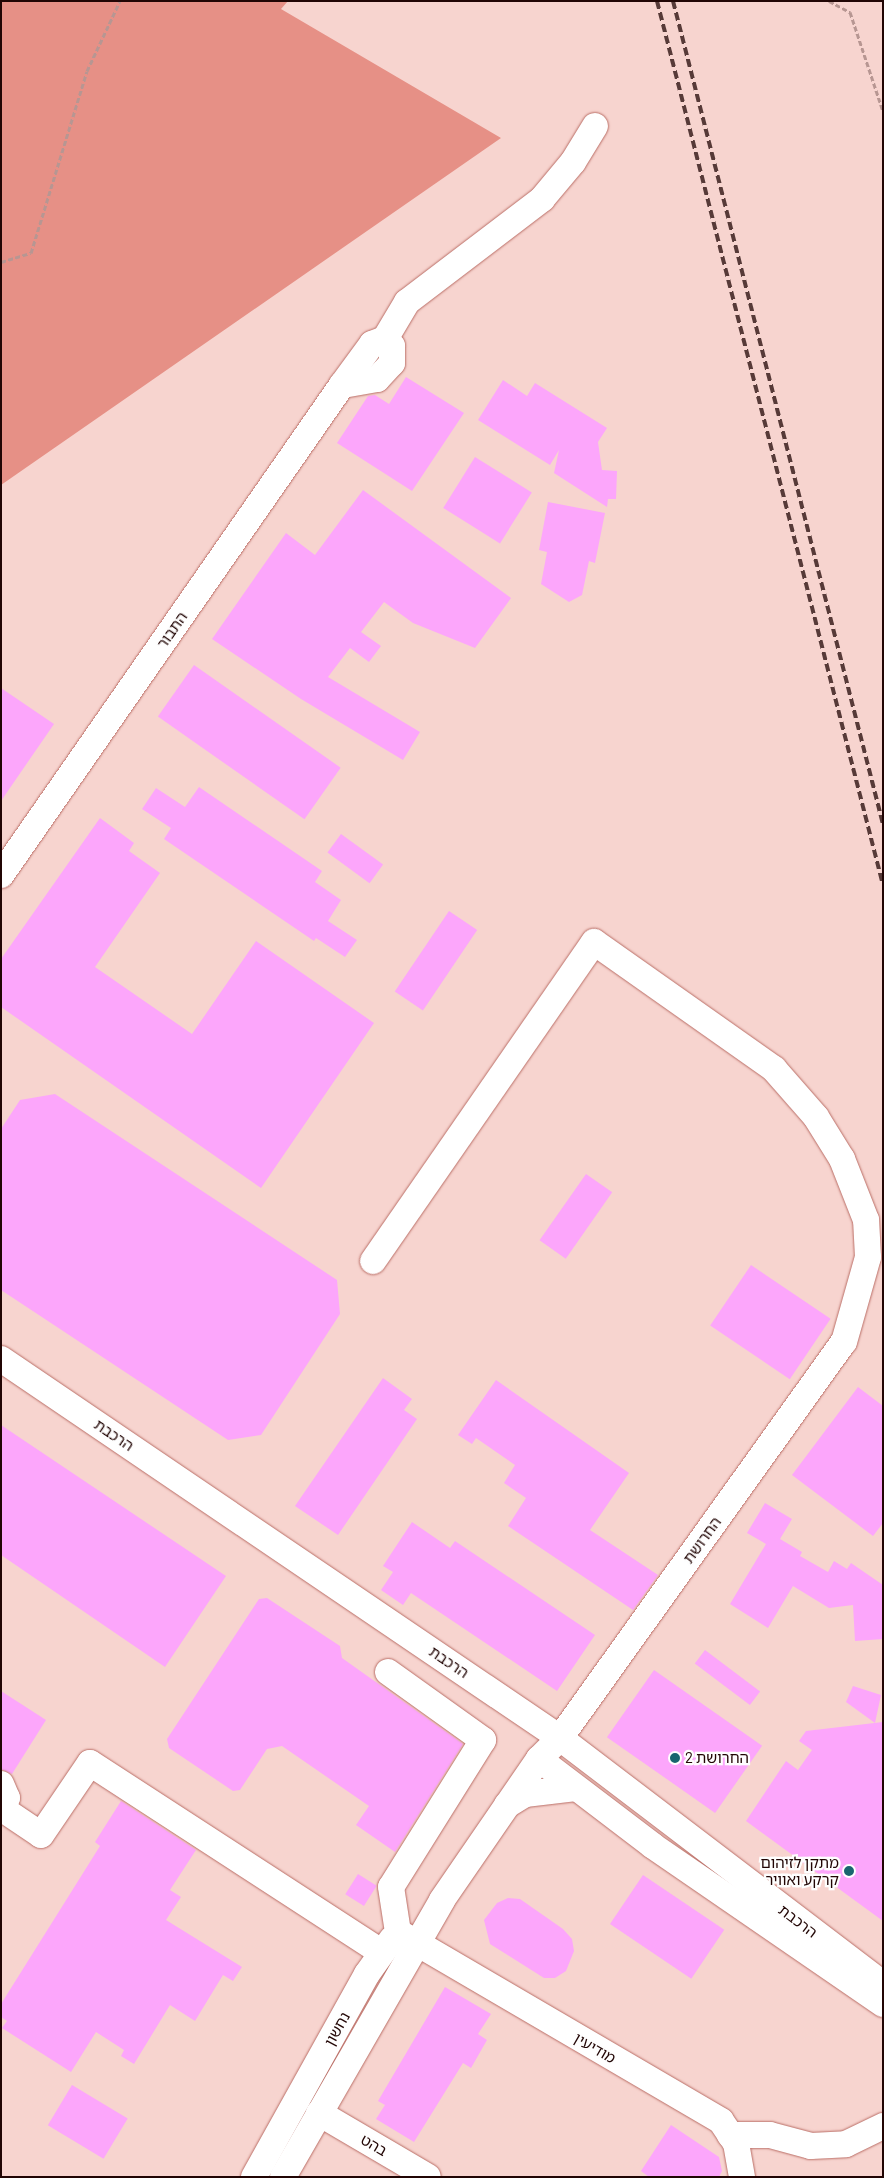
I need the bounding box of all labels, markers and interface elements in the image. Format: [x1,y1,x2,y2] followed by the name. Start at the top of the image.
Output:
[153,608,191,652] street label: התבור
[91,1415,137,1455] street label: הרכבת
[679,1513,725,1567] street label: החרושת
[426,1642,472,1682] street label: הרכבת
[685,1749,749,1767] place label: החרושת 2
[669,1752,681,1764] marker: החרושת 2
[761,1853,839,1888] place label: מתקן לזיהום קרקע ואוויר
[843,1865,855,1877] marker: מתקן לזיהום קרקע ואוויר
[775,1901,821,1941] street label: הרכבת
[320,2009,354,2049] street label: נחשון
[571,2029,619,2067] street label: מודיעין
[358,2130,390,2160] street label: בהט

